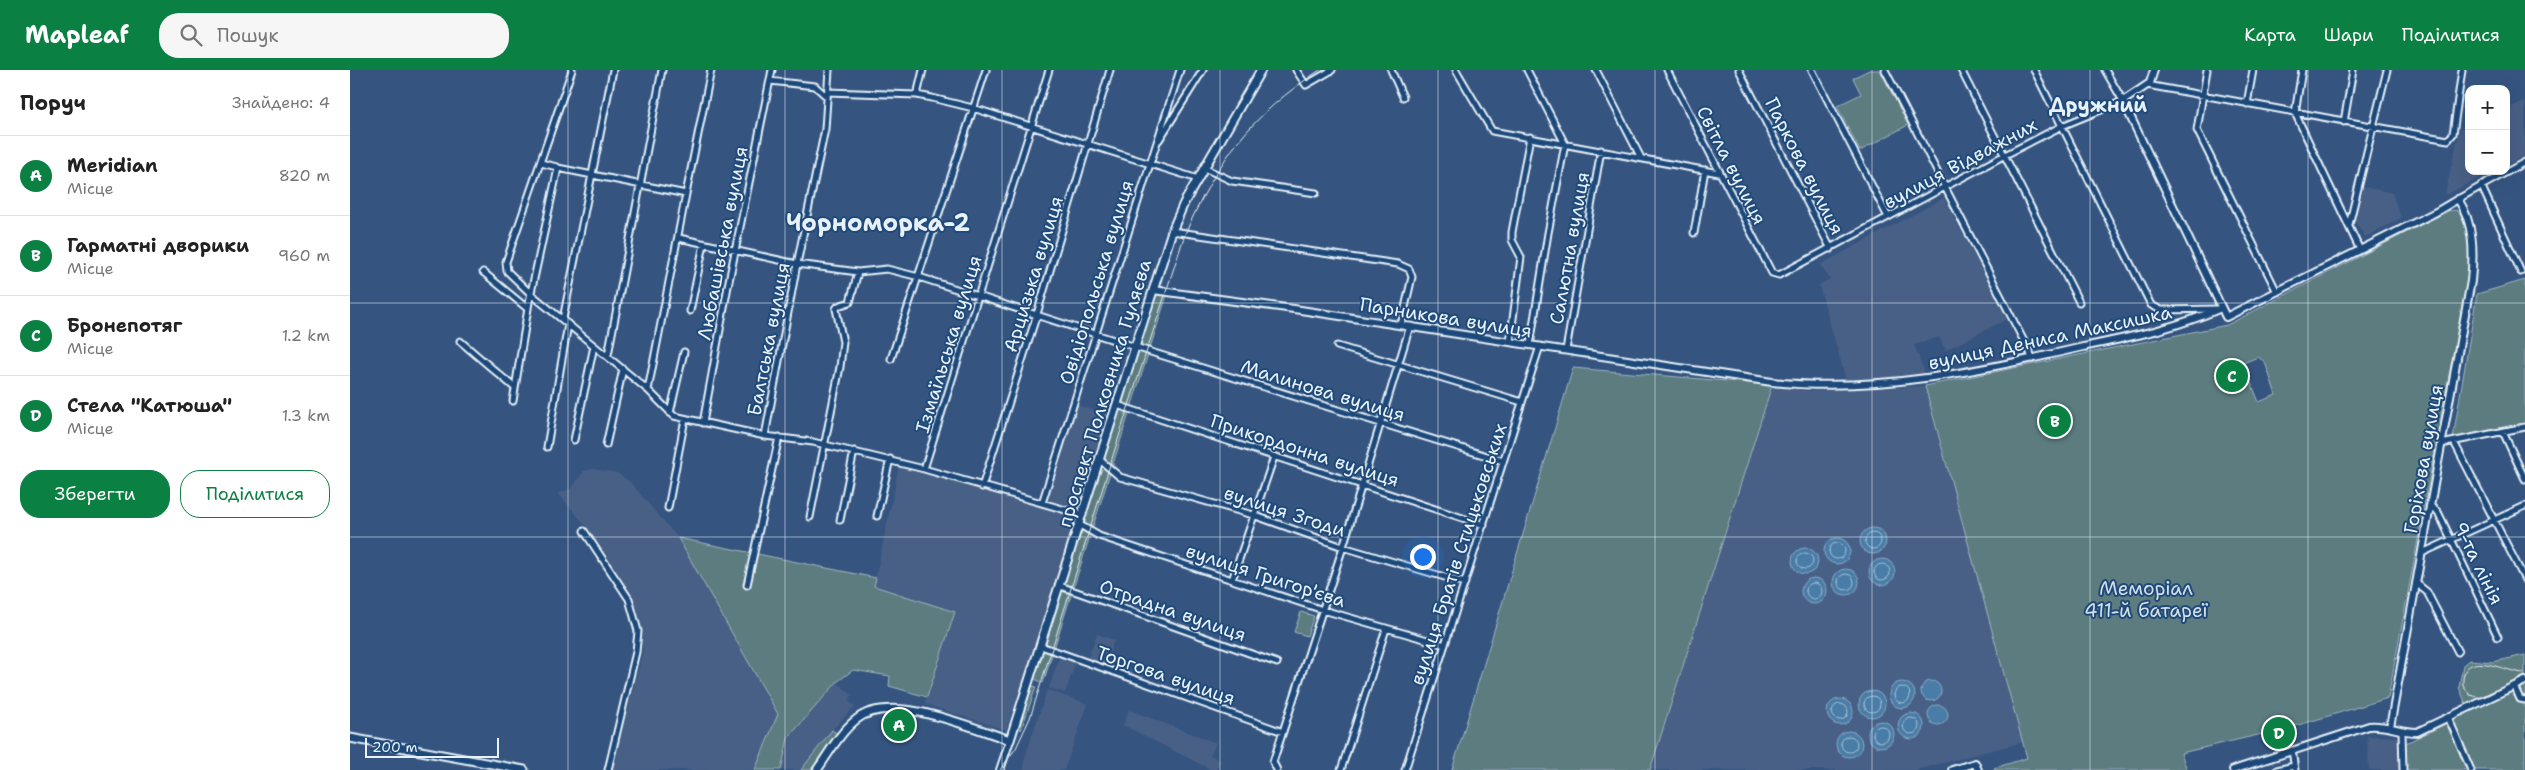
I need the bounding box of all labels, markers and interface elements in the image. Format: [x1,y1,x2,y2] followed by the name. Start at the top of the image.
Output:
[159,13,509,58] search box
[25,19,129,51] text: Mapleaf
[177,21,205,49] icon: search
[217,23,279,48] text: Пошук
[2244,23,2296,47] text: Карта
[2324,23,2374,47] text: Шари
[2402,23,2500,47] text: Поділитися
[2465,85,2510,175] map controls
[2465,85,2510,130] button: +
[20,89,86,117] text: Поруч
[232,92,330,113] text: Знайдено: 4
[2049,92,2147,118] district label: Дружний
[1759,93,1850,239] street label: Паркова вулиця
[1691,102,1772,229] street label: Світла вулиця
[1879,112,2042,215] street label: вулиця Відважних
[2465,130,2510,175] button: −
[691,144,754,342] street label: Любашівська вулиця
[67,153,158,178] text: Meridian
[30,165,42,186] text: A
[279,165,330,186] text: 820 m
[1544,170,1595,326] street label: Салютна вулиця
[1053,177,1140,387] street label: Овідіопольська вулиця
[67,178,114,199] text: Місце
[998,193,1069,355] street label: Арцизька вулиця
[786,207,970,239] district label: Чорноморка-2
[67,233,249,258] text: Гарматні дворики
[31,245,41,266] text: B
[278,245,330,266] text: 960 m
[910,252,987,436] street label: Ізмаїльська вулиця
[1052,256,1157,530] street label: проспект Полковника Гуляєва
[67,258,114,279] text: Місце
[741,260,796,418] street label: Балтська вулиця
[1358,292,1534,343] street label: Парникова вулиця
[1926,299,2174,376] street label: вулиця Дениса Максишка
[67,313,182,338] text: Бронепотяг
[31,325,41,346] text: C
[282,325,330,346] text: 1.2 km
[67,338,114,359] text: Місце
[1238,354,1408,427] street label: Малинова вулиця
[2216,357,2248,395] pin: C
[2398,383,2449,535] street label: Горіхова вулиця
[67,393,232,418] text: Стела "Катюша"
[2039,402,2071,440] pin: B
[30,405,42,426] text: D
[282,405,330,426] text: 1.3 km
[1207,408,1402,493] street label: Прикордонна вулиця
[67,418,114,439] text: Місце
[1404,420,1513,688] street label: вулиця Братів Стицьковських
[20,470,170,518] button: Зберегти
[180,470,330,518] button: Поділитися
[1221,480,1349,543] street label: вулиця Згоди
[2448,518,2509,609] street label: 9-та лінія
[1183,538,1349,613] street label: вулиця Григор'єва
[1410,544,1436,570] your location
[1096,574,1250,647] street label: Отрадна вулиця
[2084,576,2208,623] park label: Меморіал 411-й батареї
[1093,640,1239,711] street label: Торгова вулиця
[883,706,915,744] pin: A
[2263,714,2295,752] pin: D
[365,735,499,758] scale bar
[372,738,418,756] text: 200 m

